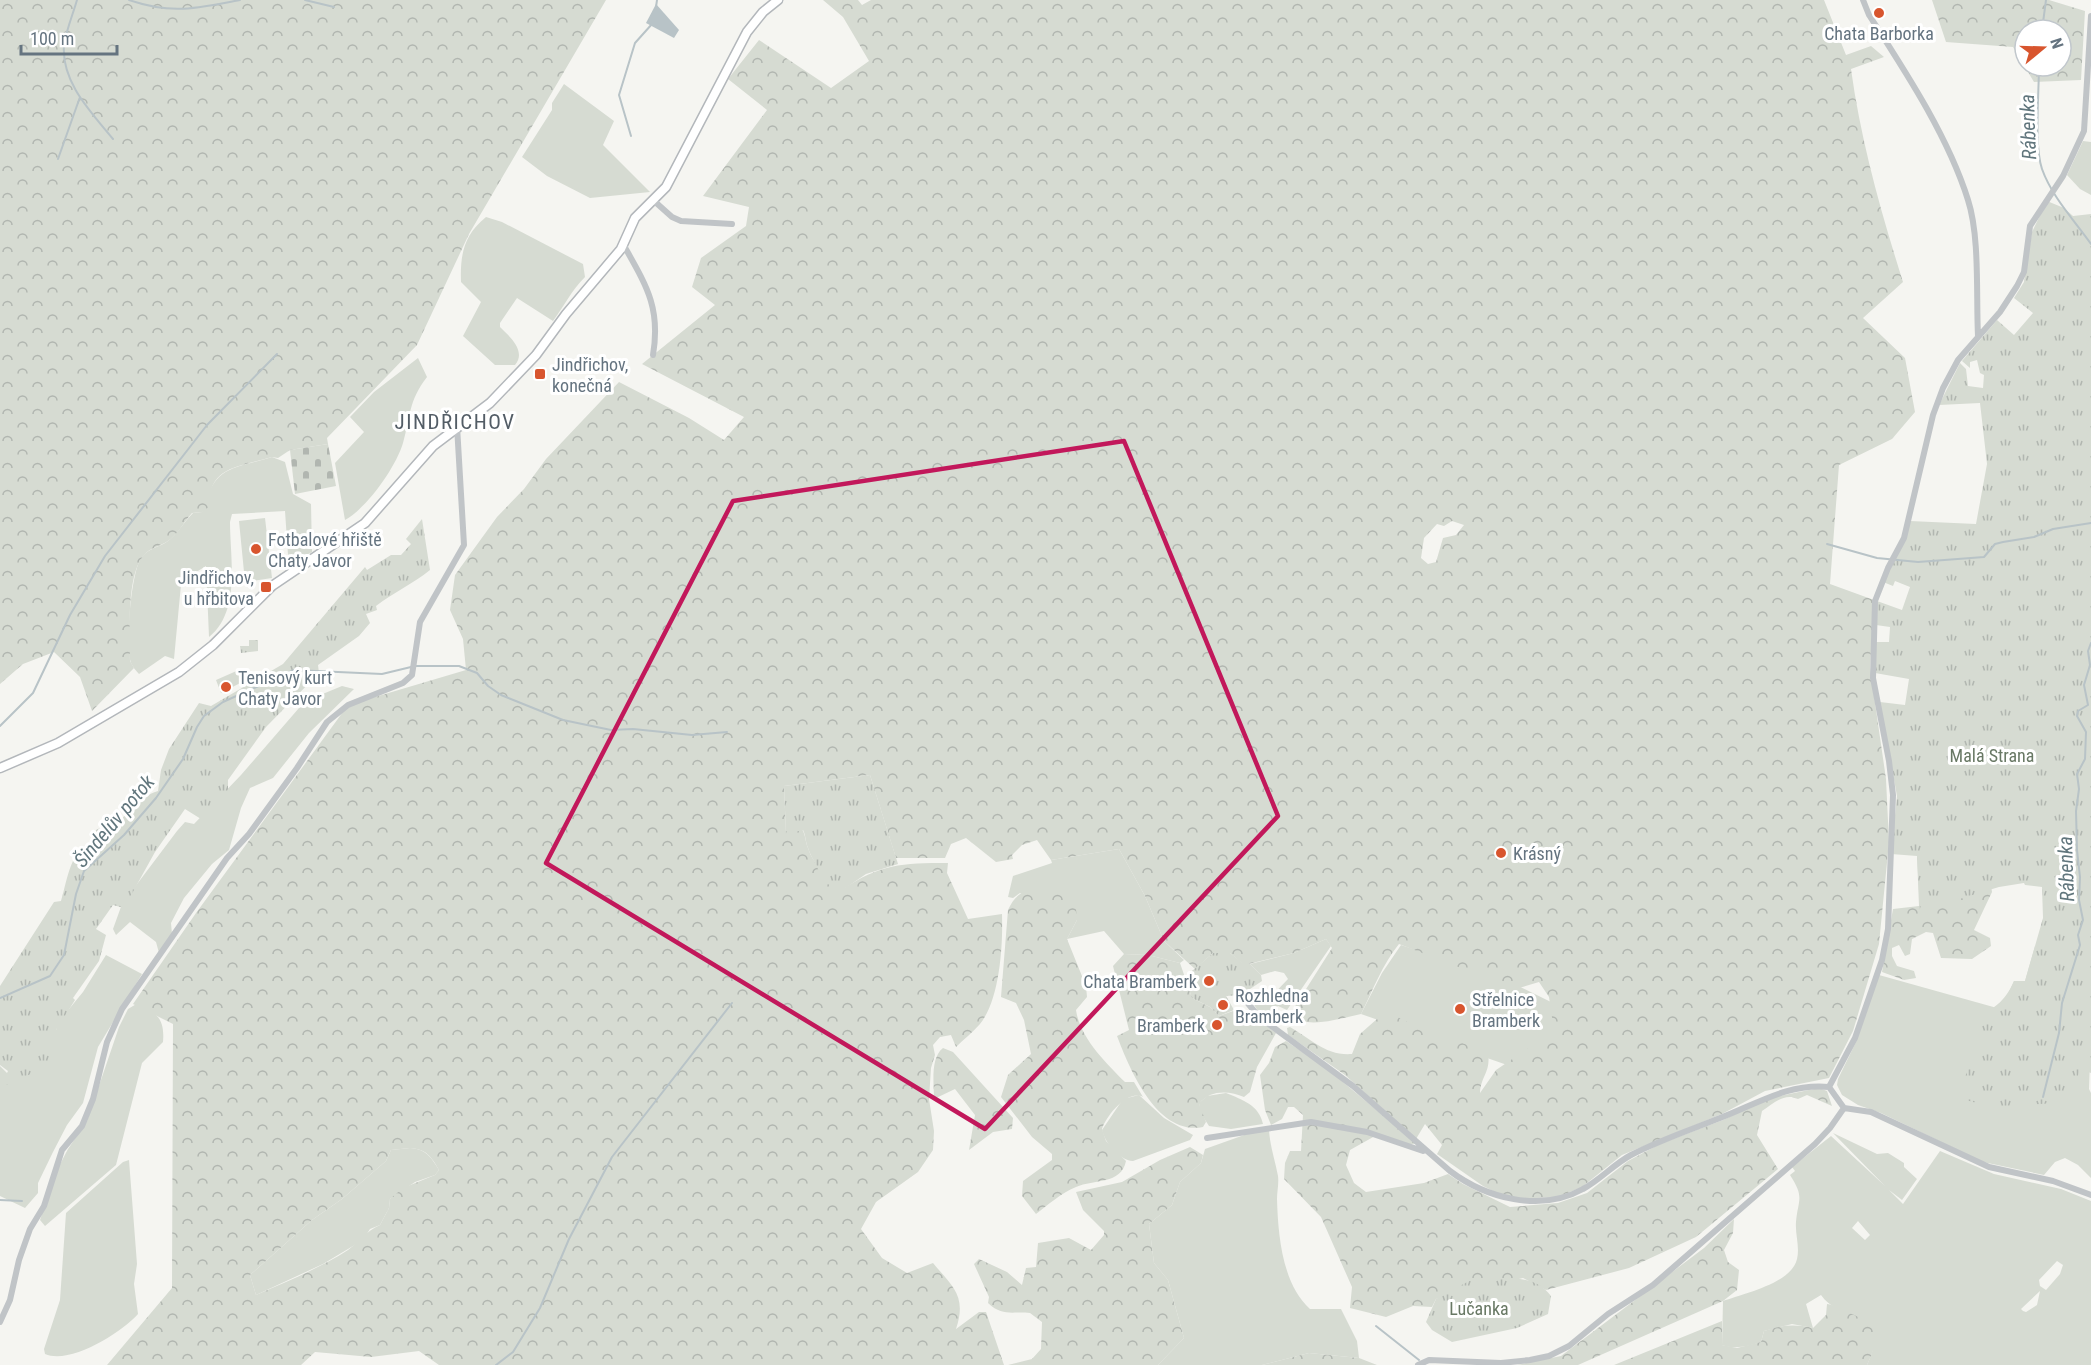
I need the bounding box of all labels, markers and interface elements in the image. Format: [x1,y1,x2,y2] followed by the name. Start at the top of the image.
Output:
[1872,6,1886,20] marker: Chata Barborka
[21,18,117,56] scale bar
[2013,18,2073,78] north arrow
[1824,23,1934,44] place label: Chata Barborka
[30,28,74,49] text: 100 m
[2046,36,2067,51] text: N
[2015,94,2041,160] water label: Rábenka
[552,354,628,396] place label: Jindřichov, konečná
[533,367,547,381] marker: Jindřichov, konečná
[395,410,515,434] district label: JINDŘICHOV
[268,529,382,571] place label: Fotbalové hřiště Chaty Javor
[249,542,263,556] marker: Fotbalové hřiště Chaty Javor
[178,567,254,609] place label: Jindřichov, u hřbitova
[259,580,273,594] marker: Jindřichov, u hřbitova
[238,667,332,709] place label: Tenisový kurt Chaty Javor
[219,680,233,694] marker: Tenisový kurt Chaty Javor
[1950,745,2034,766] park label: Malá Strana
[69,769,160,872] water label: Šindelův potok
[2053,836,2079,902] water label: Rábenka
[1513,843,1562,864] place label: Krásný
[1494,846,1508,860] marker: Krásný
[1083,971,1197,992] place label: Chata Bramberk
[1202,974,1216,988] marker: Chata Bramberk
[1235,985,1309,1027] place label: Rozhledna Bramberk
[1472,989,1540,1031] place label: Střelnice Bramberk
[1216,998,1230,1012] marker: Rozhledna Bramberk
[1453,1002,1467,1016] marker: Střelnice Bramberk
[1137,1015,1205,1036] place label: Bramberk
[1210,1018,1224,1032] marker: Bramberk
[1449,1298,1509,1319] park label: Lučanka

